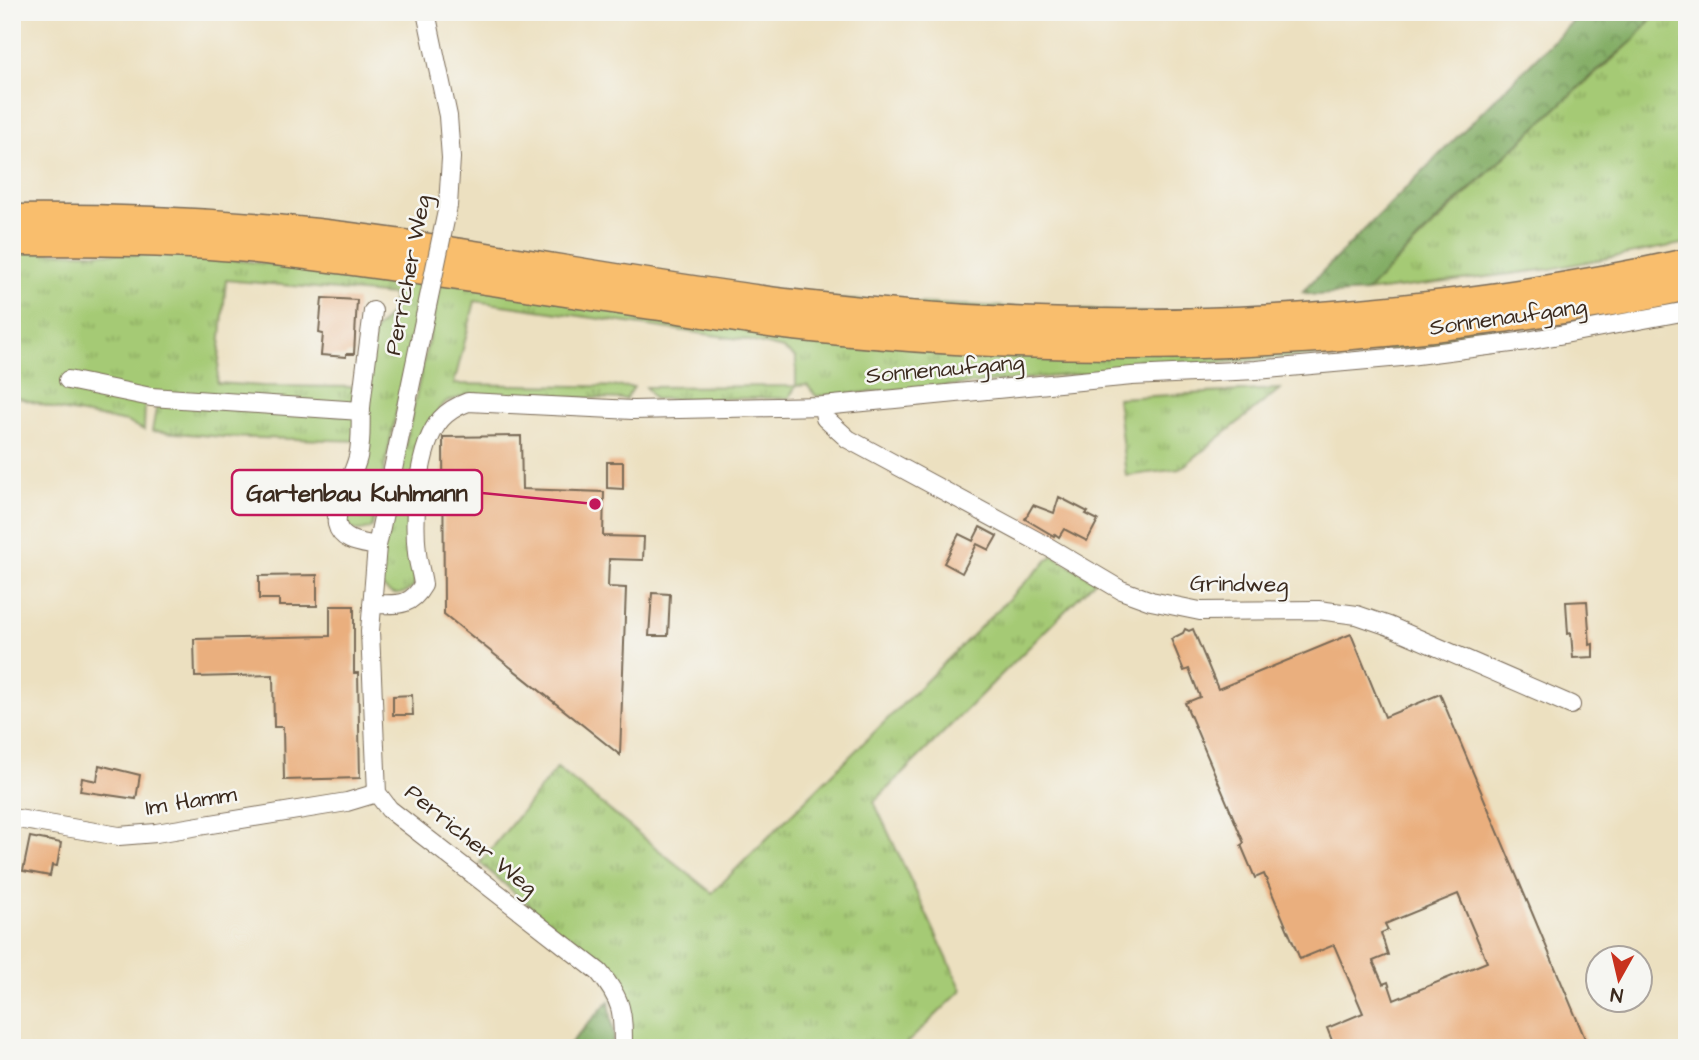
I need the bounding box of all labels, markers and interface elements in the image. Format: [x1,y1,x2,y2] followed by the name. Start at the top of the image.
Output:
[377,192,440,358] street label: Perricher Weg
[1427,290,1589,345] street label: Sonnenaufgang
[865,346,1026,393] street label: Sonnenaufgang
[232,470,482,515] callout: Gartenbau Kuhlmann
[246,477,468,511] text: Gartenbau Kuhlmann
[1190,567,1289,602] street label: Grindweg
[397,777,544,904] street label: Perricher Weg
[143,778,239,824] street label: Im Hamm
[1584,944,1654,1014] north arrow
[1609,980,1625,1009] text: N

